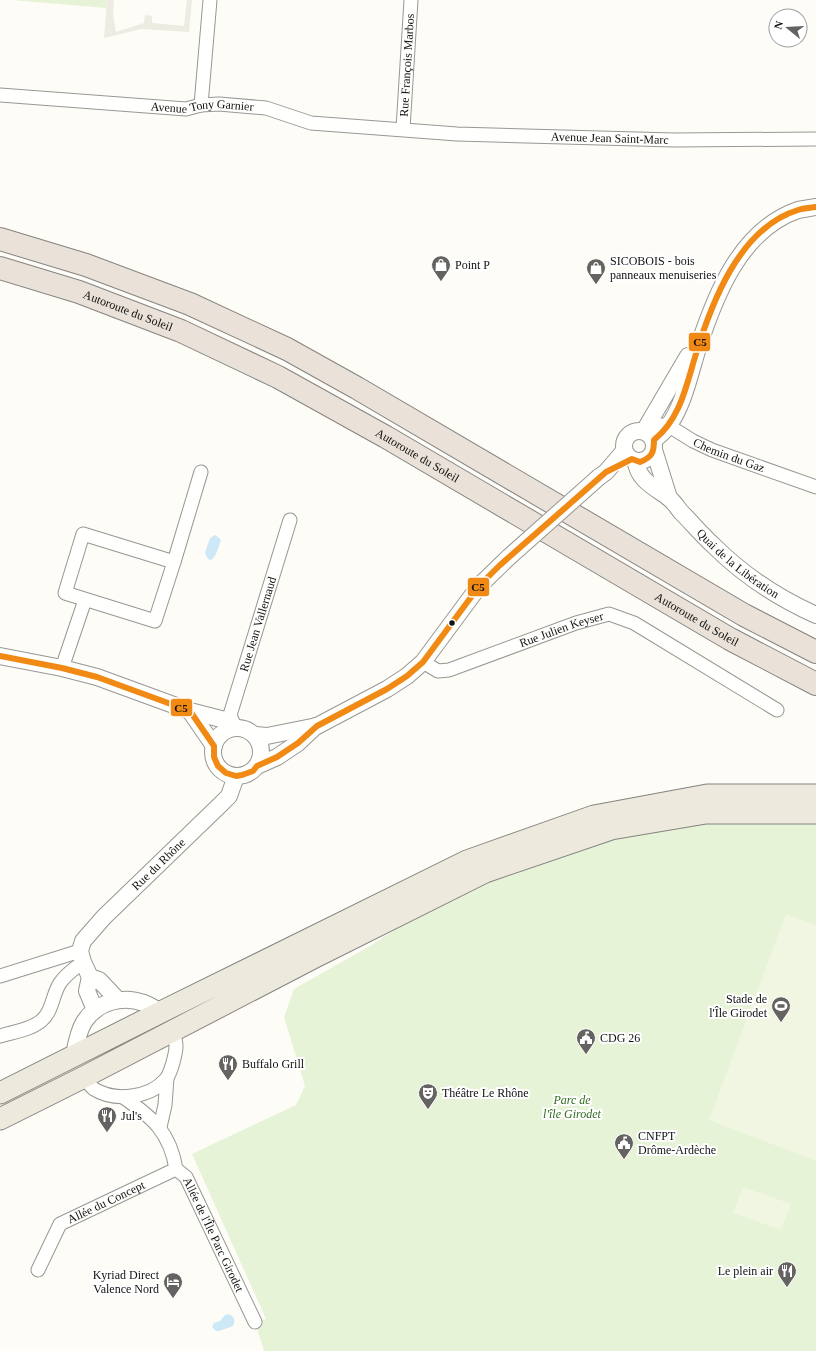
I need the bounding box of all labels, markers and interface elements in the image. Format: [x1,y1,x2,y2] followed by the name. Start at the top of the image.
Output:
[768,8,808,48] north arrow
[397,13,417,117] street label: Rue François Marbos
[772,19,785,31] text: N
[150,97,254,116] street label: Avenue Tony Garnier
[551,130,669,147] street label: Avenue Jean Saint-Marc
[430,254,452,282] shop icon: Point P
[610,254,717,282] place label: SICOBOIS - bois panneaux menuiseries
[585,257,607,285] shop icon: SICOBOIS - bois panneaux menuiseries
[455,258,490,272] place label: Point P
[81,287,175,334] street label: Autoroute du Soleil
[688,332,711,352] line badge: C5
[693,336,707,348] text: C5
[373,426,462,486] street label: Autoroute du Soleil
[691,435,766,475] street label: Chemin du Gaz
[694,526,782,601] street label: Quai de la Libération
[237,575,279,673] street label: Rue Jean Vallernaud
[467,577,490,597] line badge: C5
[471,581,485,593] text: C5
[652,589,742,650] street label: Autoroute du Soleil
[517,609,605,650] street label: Rue Julien Keyser
[447,618,457,628] unlabelled marker
[170,698,193,717] line badge: C5
[174,702,188,714] text: C5
[129,835,188,893] street label: Rue du Rhône
[709,992,768,1020] place label: Stade de l'Île Girodet
[770,995,792,1023] sports icon: Stade de l'Île Girodet
[575,1027,597,1055] public building icon: CDG 26
[600,1031,640,1045] place label: CDG 26
[217,1053,239,1081] restaurant icon: Buffalo Grill
[242,1057,305,1071] place label: Buffalo Grill
[417,1082,439,1110] theatre icon: Théâtre Le Rhône
[442,1086,529,1100] place label: Théâtre Le Rhône
[543,1093,602,1121] park label: Parc de l'île Girodet
[96,1105,118,1133] restaurant icon: Jul's
[121,1109,142,1123] place label: Jul's
[638,1129,716,1157] place label: CNFPT Drôme-Ardèche
[613,1132,635,1160] public building icon: CNFPT Drôme-Ardèche
[180,1175,247,1295] street label: Allée de l'Île Parc Girodet
[65,1178,148,1226] street label: Allée du Concept
[776,1260,798,1288] restaurant icon: Le plein air
[718,1264,773,1278] place label: Le plein air
[93,1268,160,1296] place label: Kyriad Direct Valence Nord
[162,1271,184,1299] hotel icon: Kyriad Direct Valence Nord

